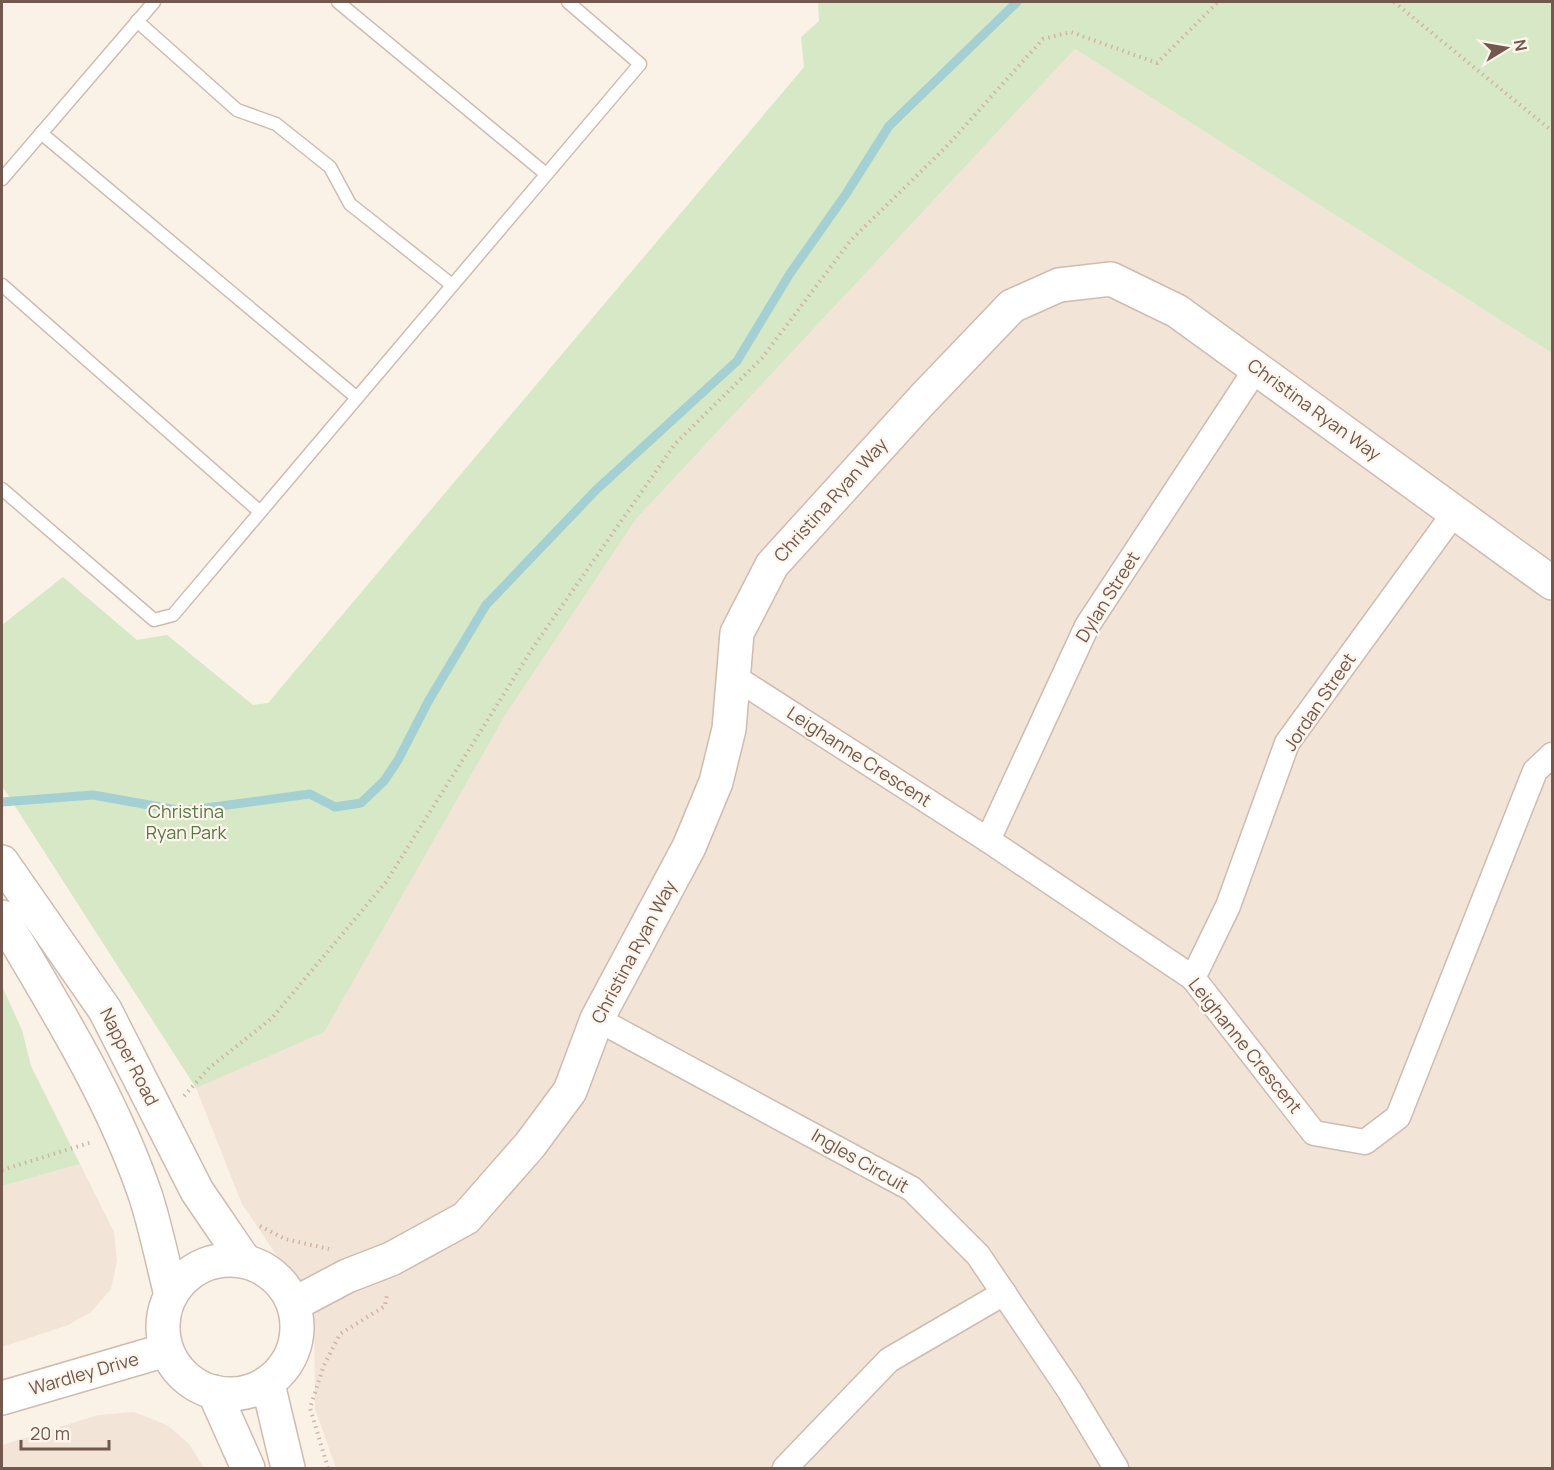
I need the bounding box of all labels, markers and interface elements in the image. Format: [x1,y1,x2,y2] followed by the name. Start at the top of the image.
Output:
[1476,18,1536,78] north arrow
[1509,37,1533,53] text: N
[1243,353,1386,466] street label: Christina Ryan Way
[768,432,893,567] street label: Christina Ryan Way
[1070,546,1145,646] street label: Dylan Street
[1278,648,1361,755] street label: Jordan Street
[783,700,936,812] street label: Leighanne Crescent
[146,799,227,844] park label: Christina Ryan Park
[585,875,681,1027] street label: Christina Ryan Way
[1184,973,1308,1118] street label: Leighanne Crescent
[95,1003,165,1110] street label: Napper Road
[807,1123,914,1198] street label: Ingles Circuit
[26,1346,141,1400] street label: Wardley Drive
[21,1413,110,1451] scale bar
[30,1421,70,1445] text: 20 m

